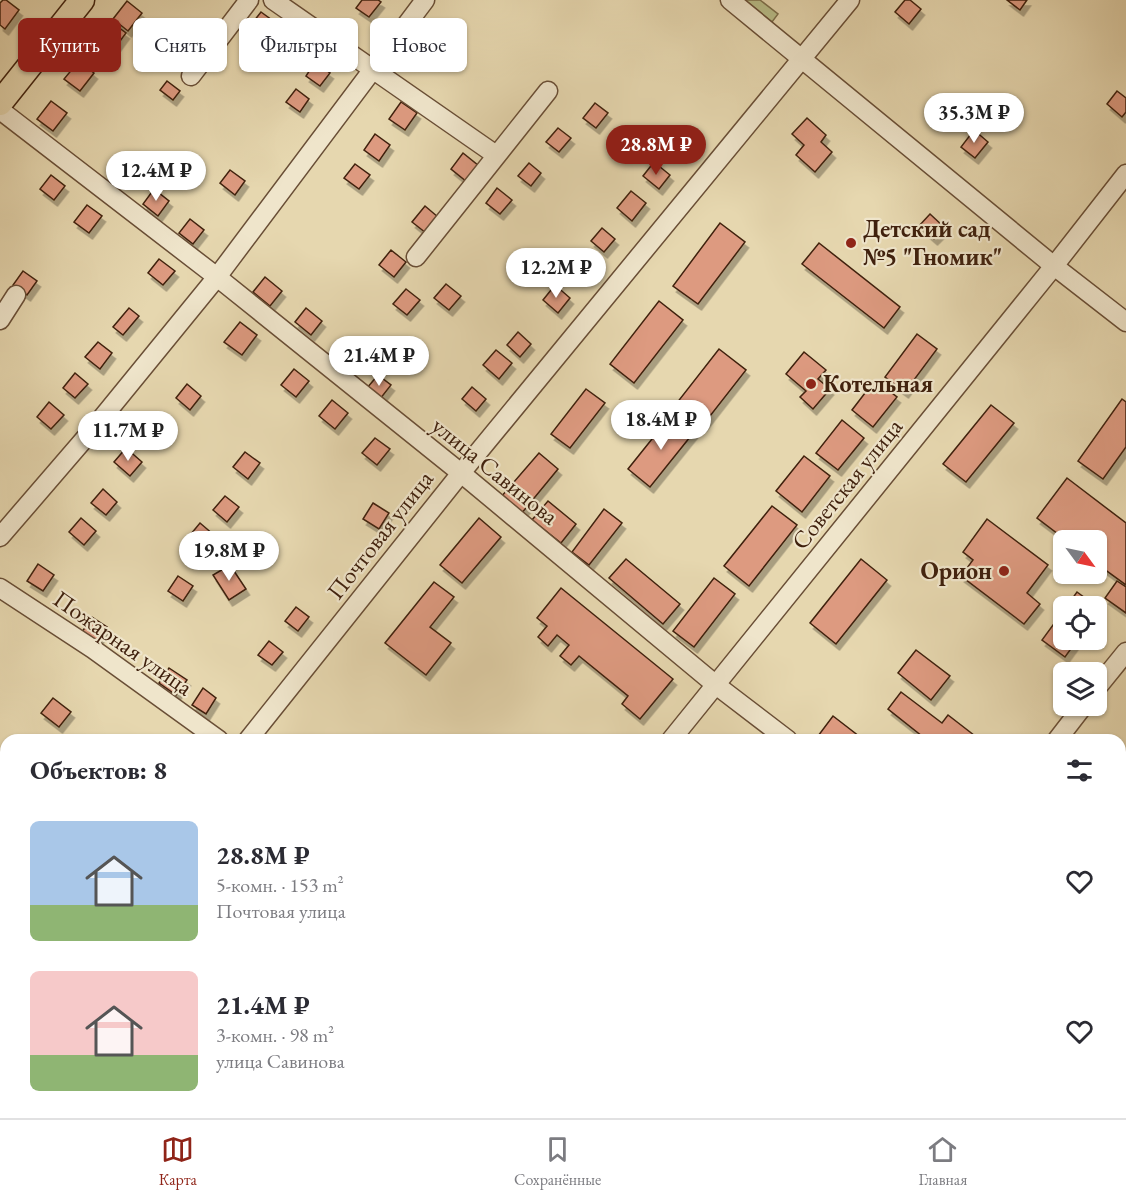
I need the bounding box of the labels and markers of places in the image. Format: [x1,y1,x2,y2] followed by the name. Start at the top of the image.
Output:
[919,93,1029,144] pin: 35.3M ₽
[601,125,711,176] pin: 28.8M ₽
[101,151,211,202] pin: 12.4M ₽
[863,213,1002,272] place label: Детский сад №5 "Гномик"
[844,236,858,250] marker: Детский сад №5 "Гномик"
[501,248,611,299] pin: 12.2M ₽
[324,336,434,387] pin: 21.4M ₽
[823,368,933,399] place label: Котельная
[804,377,818,391] marker: Котельная
[606,400,716,451] pin: 18.4M ₽
[73,411,183,462] pin: 11.7M ₽
[174,531,284,582] pin: 19.8M ₽
[921,555,992,586] place label: Орион
[997,564,1011,578] marker: Орион

